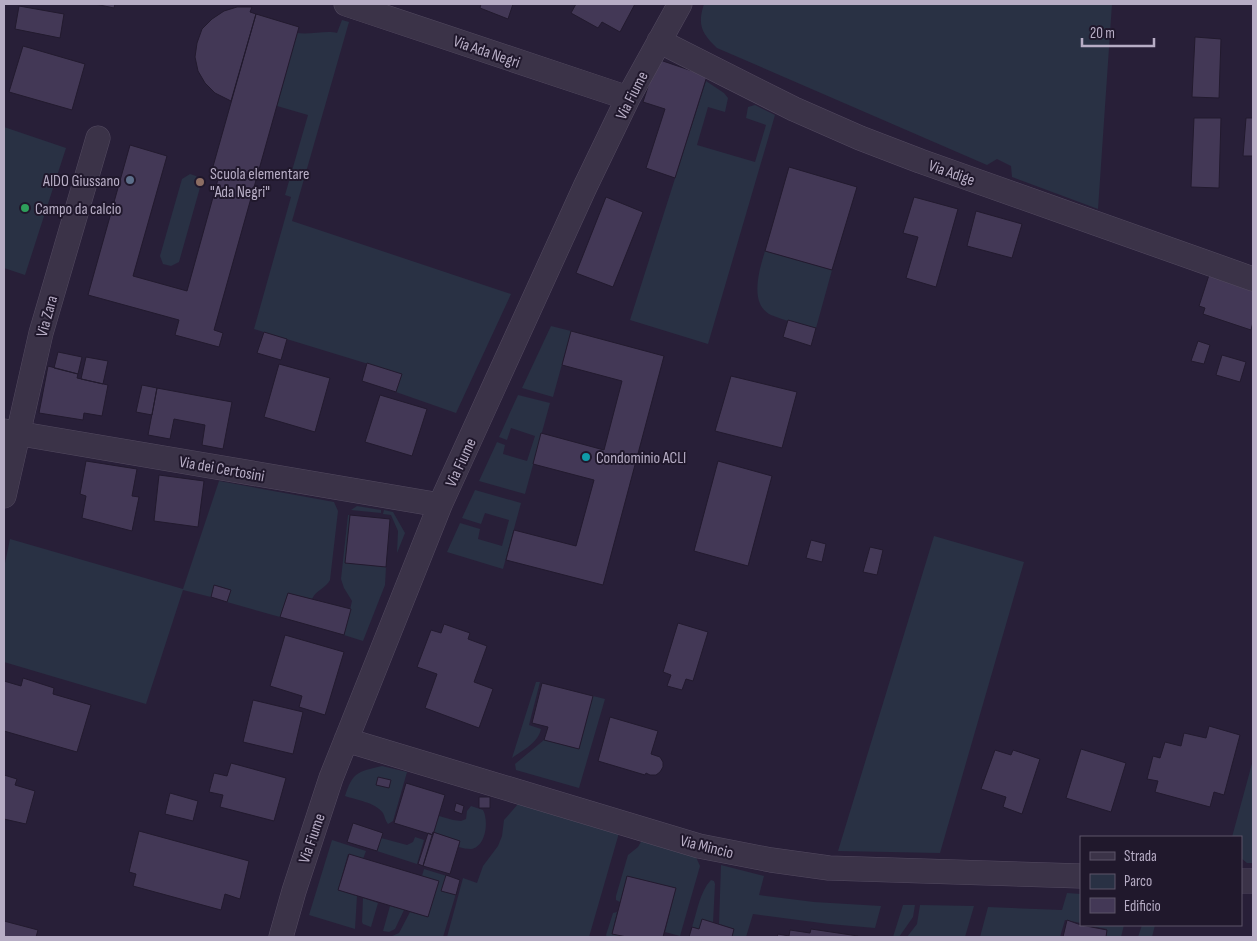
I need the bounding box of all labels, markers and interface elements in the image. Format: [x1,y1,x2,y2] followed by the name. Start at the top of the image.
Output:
[1082,15,1154,47] scale bar
[1090,24,1115,43] text: 20 m
[451,32,522,73] street label: Via Ada Negri
[612,68,653,123] street label: Via Fiume
[926,157,977,190] street label: Via Adige
[210,165,310,202] place label: Scuola elementare "Ada Negri"
[42,172,120,191] place label: AIDO Giussano
[124,174,136,186] marker: AIDO Giussano
[194,176,206,188] marker: Scuola elementare "Ada Negri"
[35,200,121,219] place label: Campo da calcio
[19,202,31,214] marker: Campo da calcio
[33,294,62,339] street label: Via Zara
[442,435,481,490] street label: Via Fiume
[596,449,686,468] place label: Condominio ACLI
[580,451,592,463] marker: Condominio ACLI
[178,453,266,486] street label: Via dei Certosini
[295,811,330,866] street label: Via Fiume
[678,832,735,863] street label: Via Mincio
[1080,836,1242,926] legend
[1124,847,1157,866] text: Strada
[1124,872,1152,891] text: Parco
[1124,897,1161,916] text: Edificio

